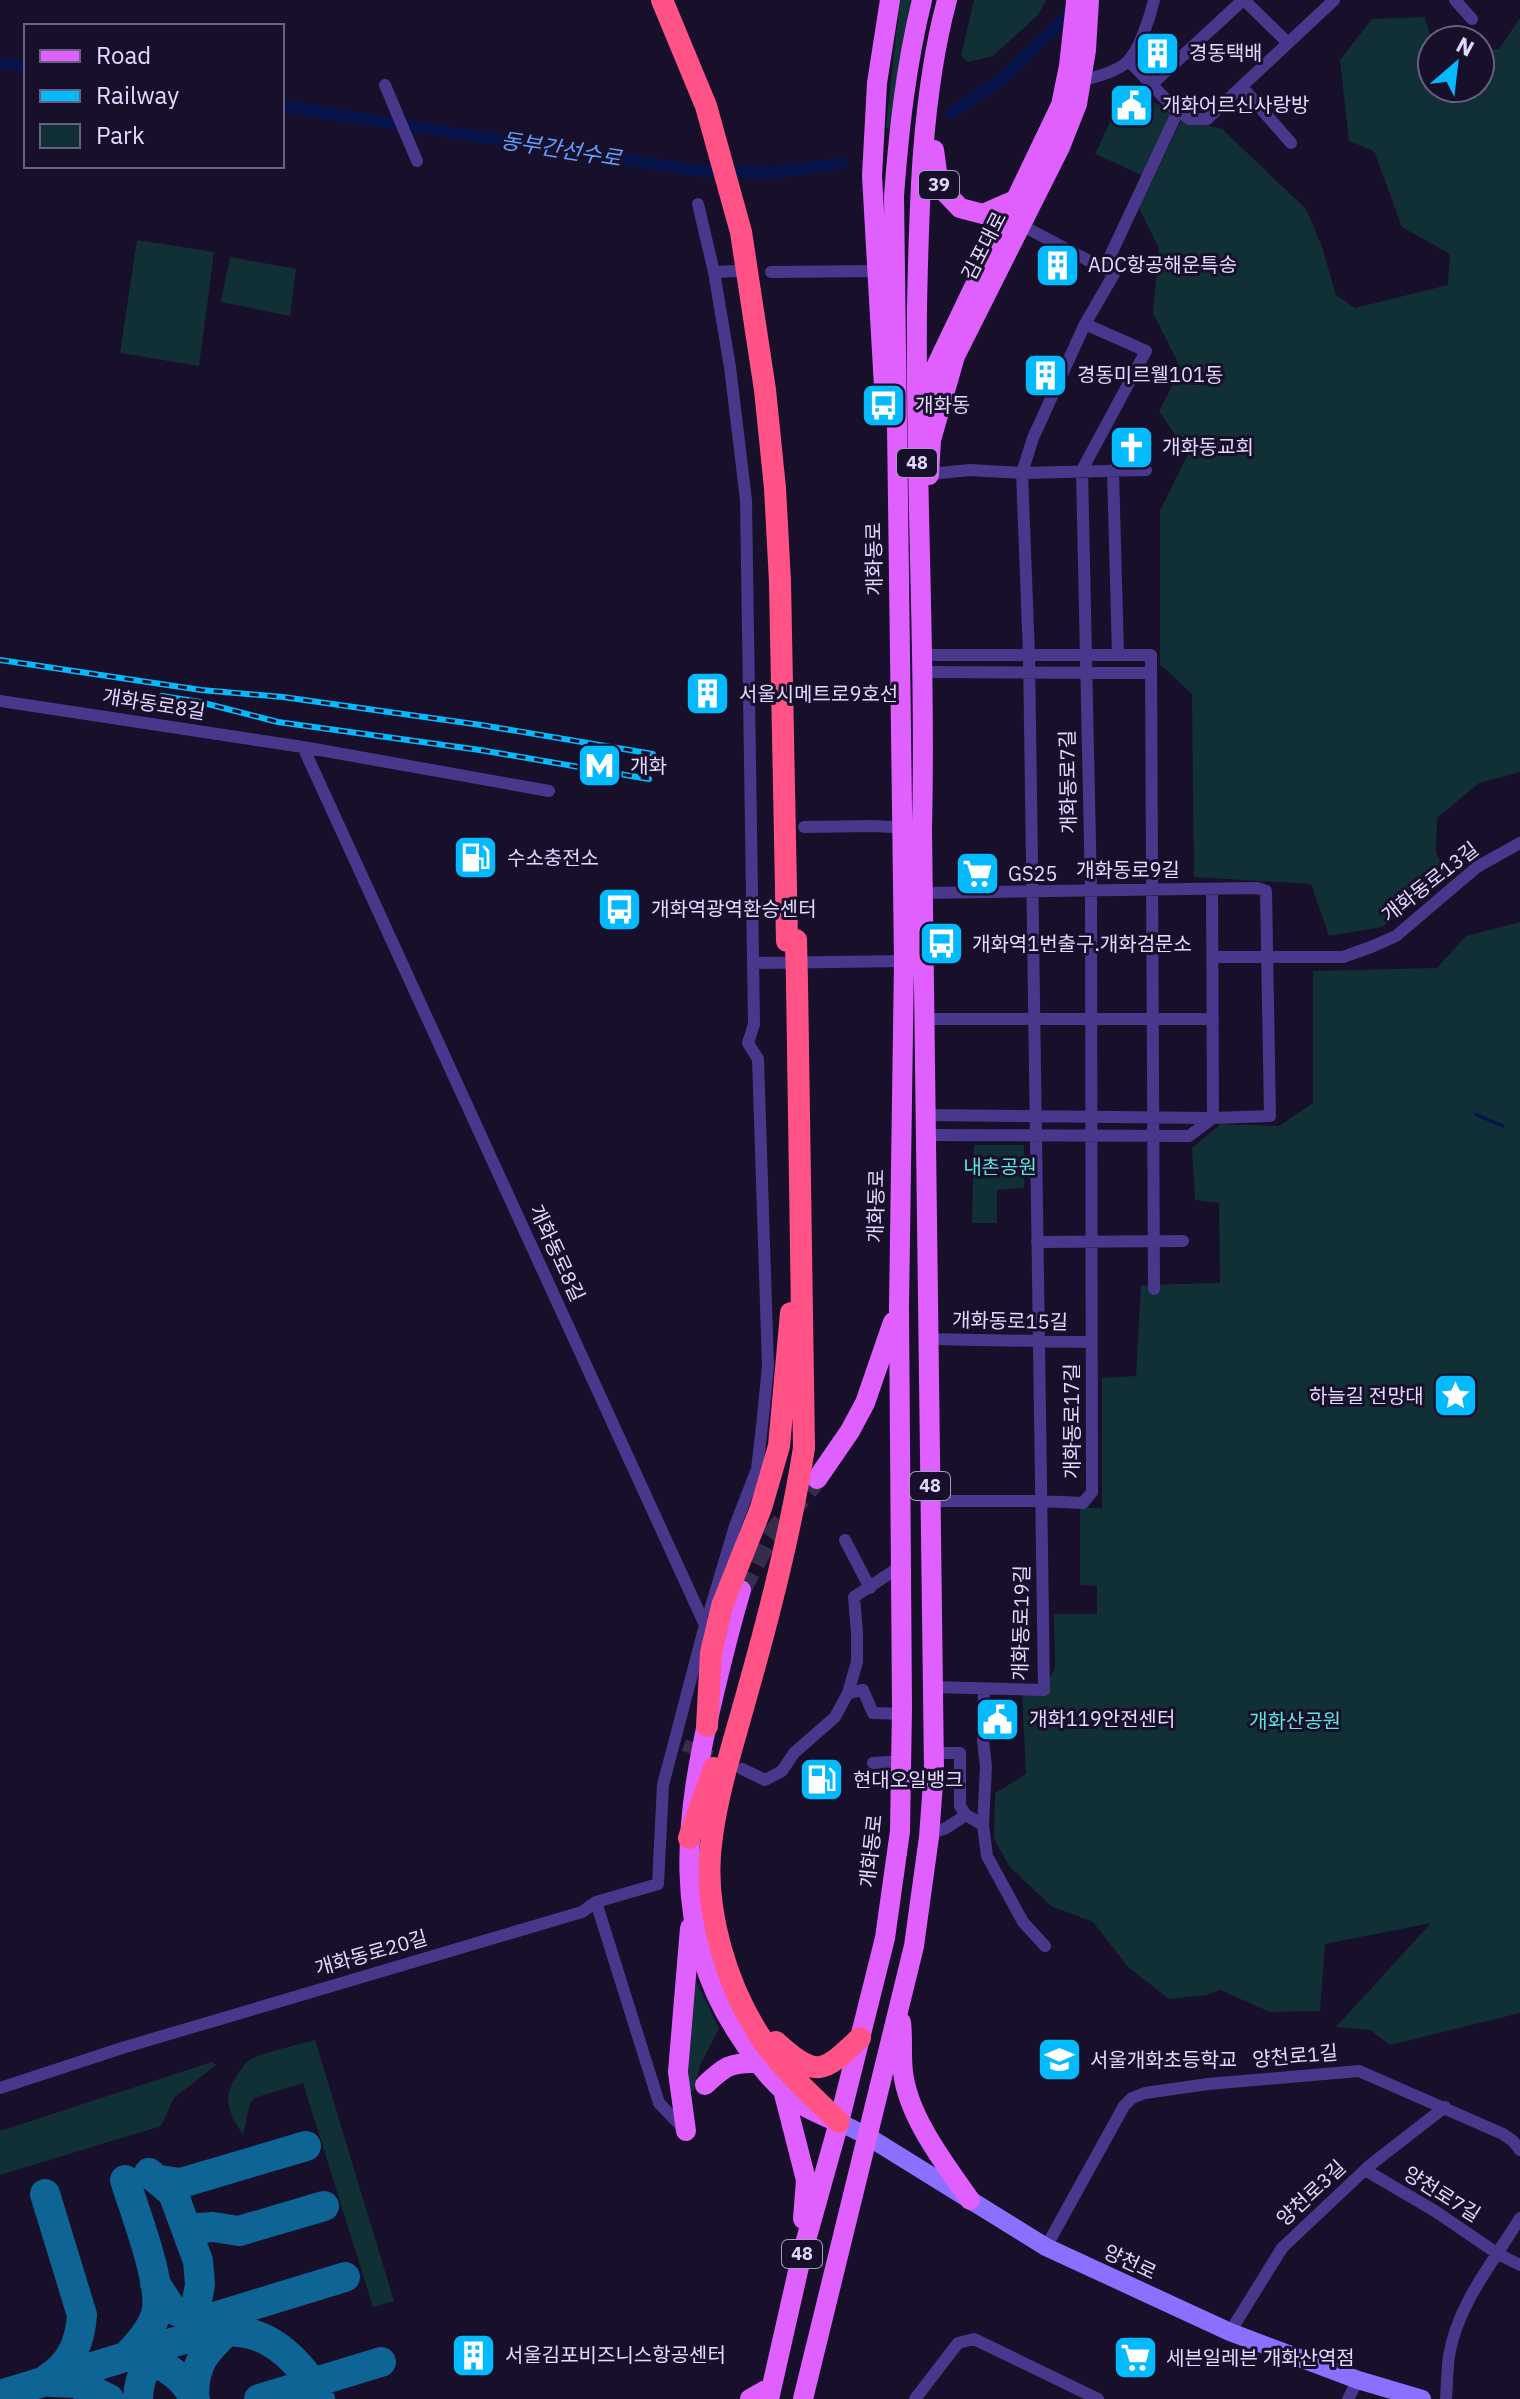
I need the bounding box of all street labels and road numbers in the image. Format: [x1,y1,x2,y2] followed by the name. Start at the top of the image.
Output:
[919,171,959,199] road number: 39
[955,207,1012,285] street label: 김포대로
[897,449,937,477] road number: 48
[859,522,888,596] street label: 개화동로
[101,682,208,725] street label: 개화동로8길
[1053,730,1082,834] street label: 개화동로7길
[1376,835,1484,928] street label: 개화동로13길
[1076,856,1180,883] street label: 개화동로9길
[861,1169,890,1243] street label: 개화동로
[523,1200,592,1306] street label: 개화동로8길
[952,1306,1068,1335] street label: 개화동로15길
[1058,1363,1085,1479] street label: 개화동로17길
[910,1472,950,1500] road number: 48
[1006,1565,1035,1681] street label: 개화동로19길
[853,1813,888,1889] street label: 개화동로
[311,1924,430,1981] street label: 개화동로20길
[1251,2038,1339,2073] street label: 양천로1길
[1270,2154,1351,2232] street label: 양천로3길
[1399,2159,1486,2228] street label: 양천로7길
[1099,2238,1161,2285] street label: 양천로
[782,2240,822,2268] road number: 48

